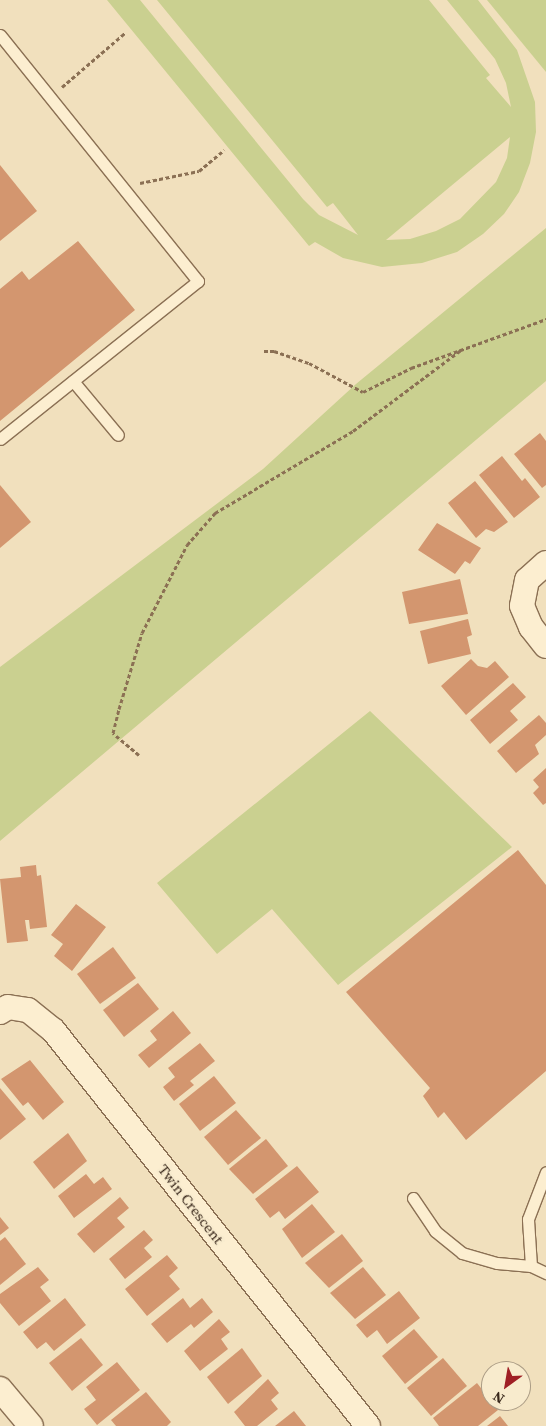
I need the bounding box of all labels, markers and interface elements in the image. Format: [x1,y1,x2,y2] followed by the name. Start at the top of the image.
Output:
[154,1161,228,1247] street label: Twin Crescent
[481,1361,531,1411] north arrow
[489,1387,508,1409] text: N

